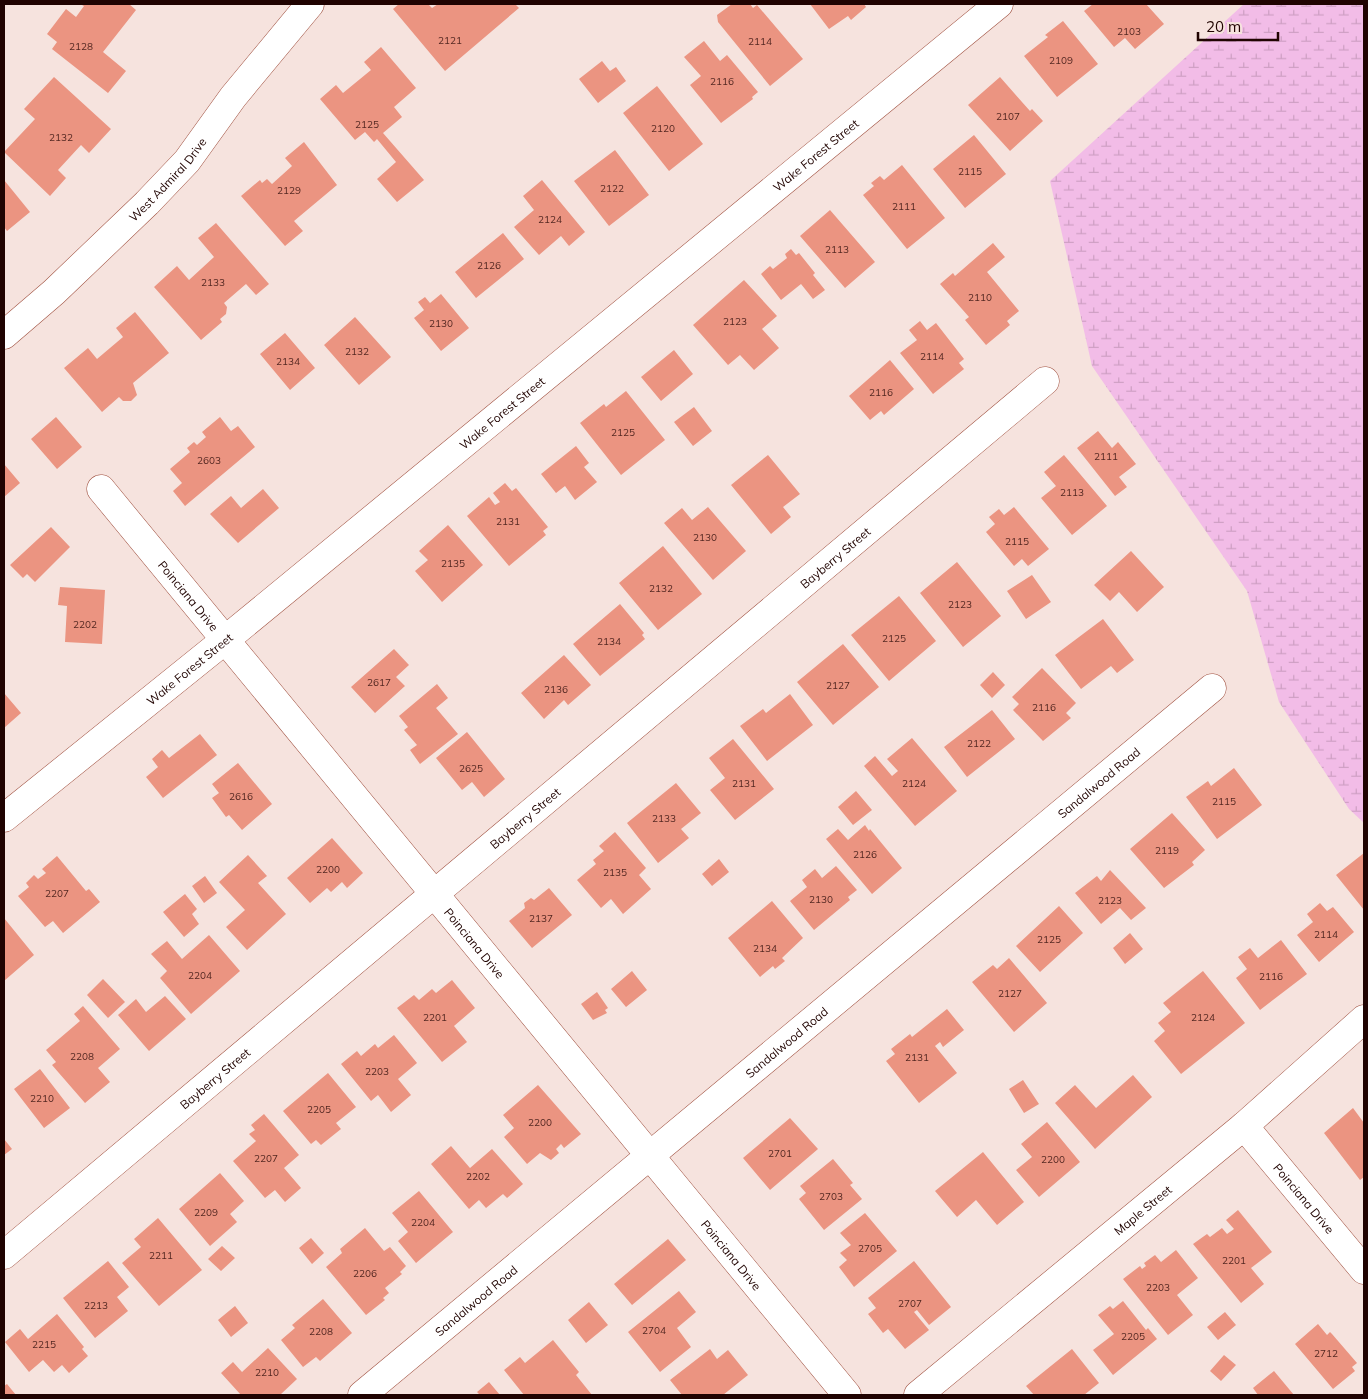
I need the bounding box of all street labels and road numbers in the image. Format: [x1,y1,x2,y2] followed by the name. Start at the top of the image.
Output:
[770,115,861,194] street label: Wake Forest Street
[125,134,209,224] street label: West Admiral Drive
[456,373,548,452] street label: Wake Forest Street
[797,524,873,591] street label: Bayberry Street
[155,557,222,634] street label: Poinciana Drive
[143,630,235,708] street label: Wake Forest Street
[1054,744,1143,821] street label: Sandalwood Road
[487,784,563,852] street label: Bayberry Street
[441,905,508,981] street label: Poinciana Drive
[742,1003,831,1081] street label: Sandalwood Road
[176,1044,253,1112] street label: Bayberry Street
[1271,1160,1338,1236] street label: Poinciana Drive
[1111,1182,1174,1238] street label: Maple Street
[698,1217,765,1293] street label: Poinciana Drive
[431,1262,520,1339] street label: Sandalwood Road

